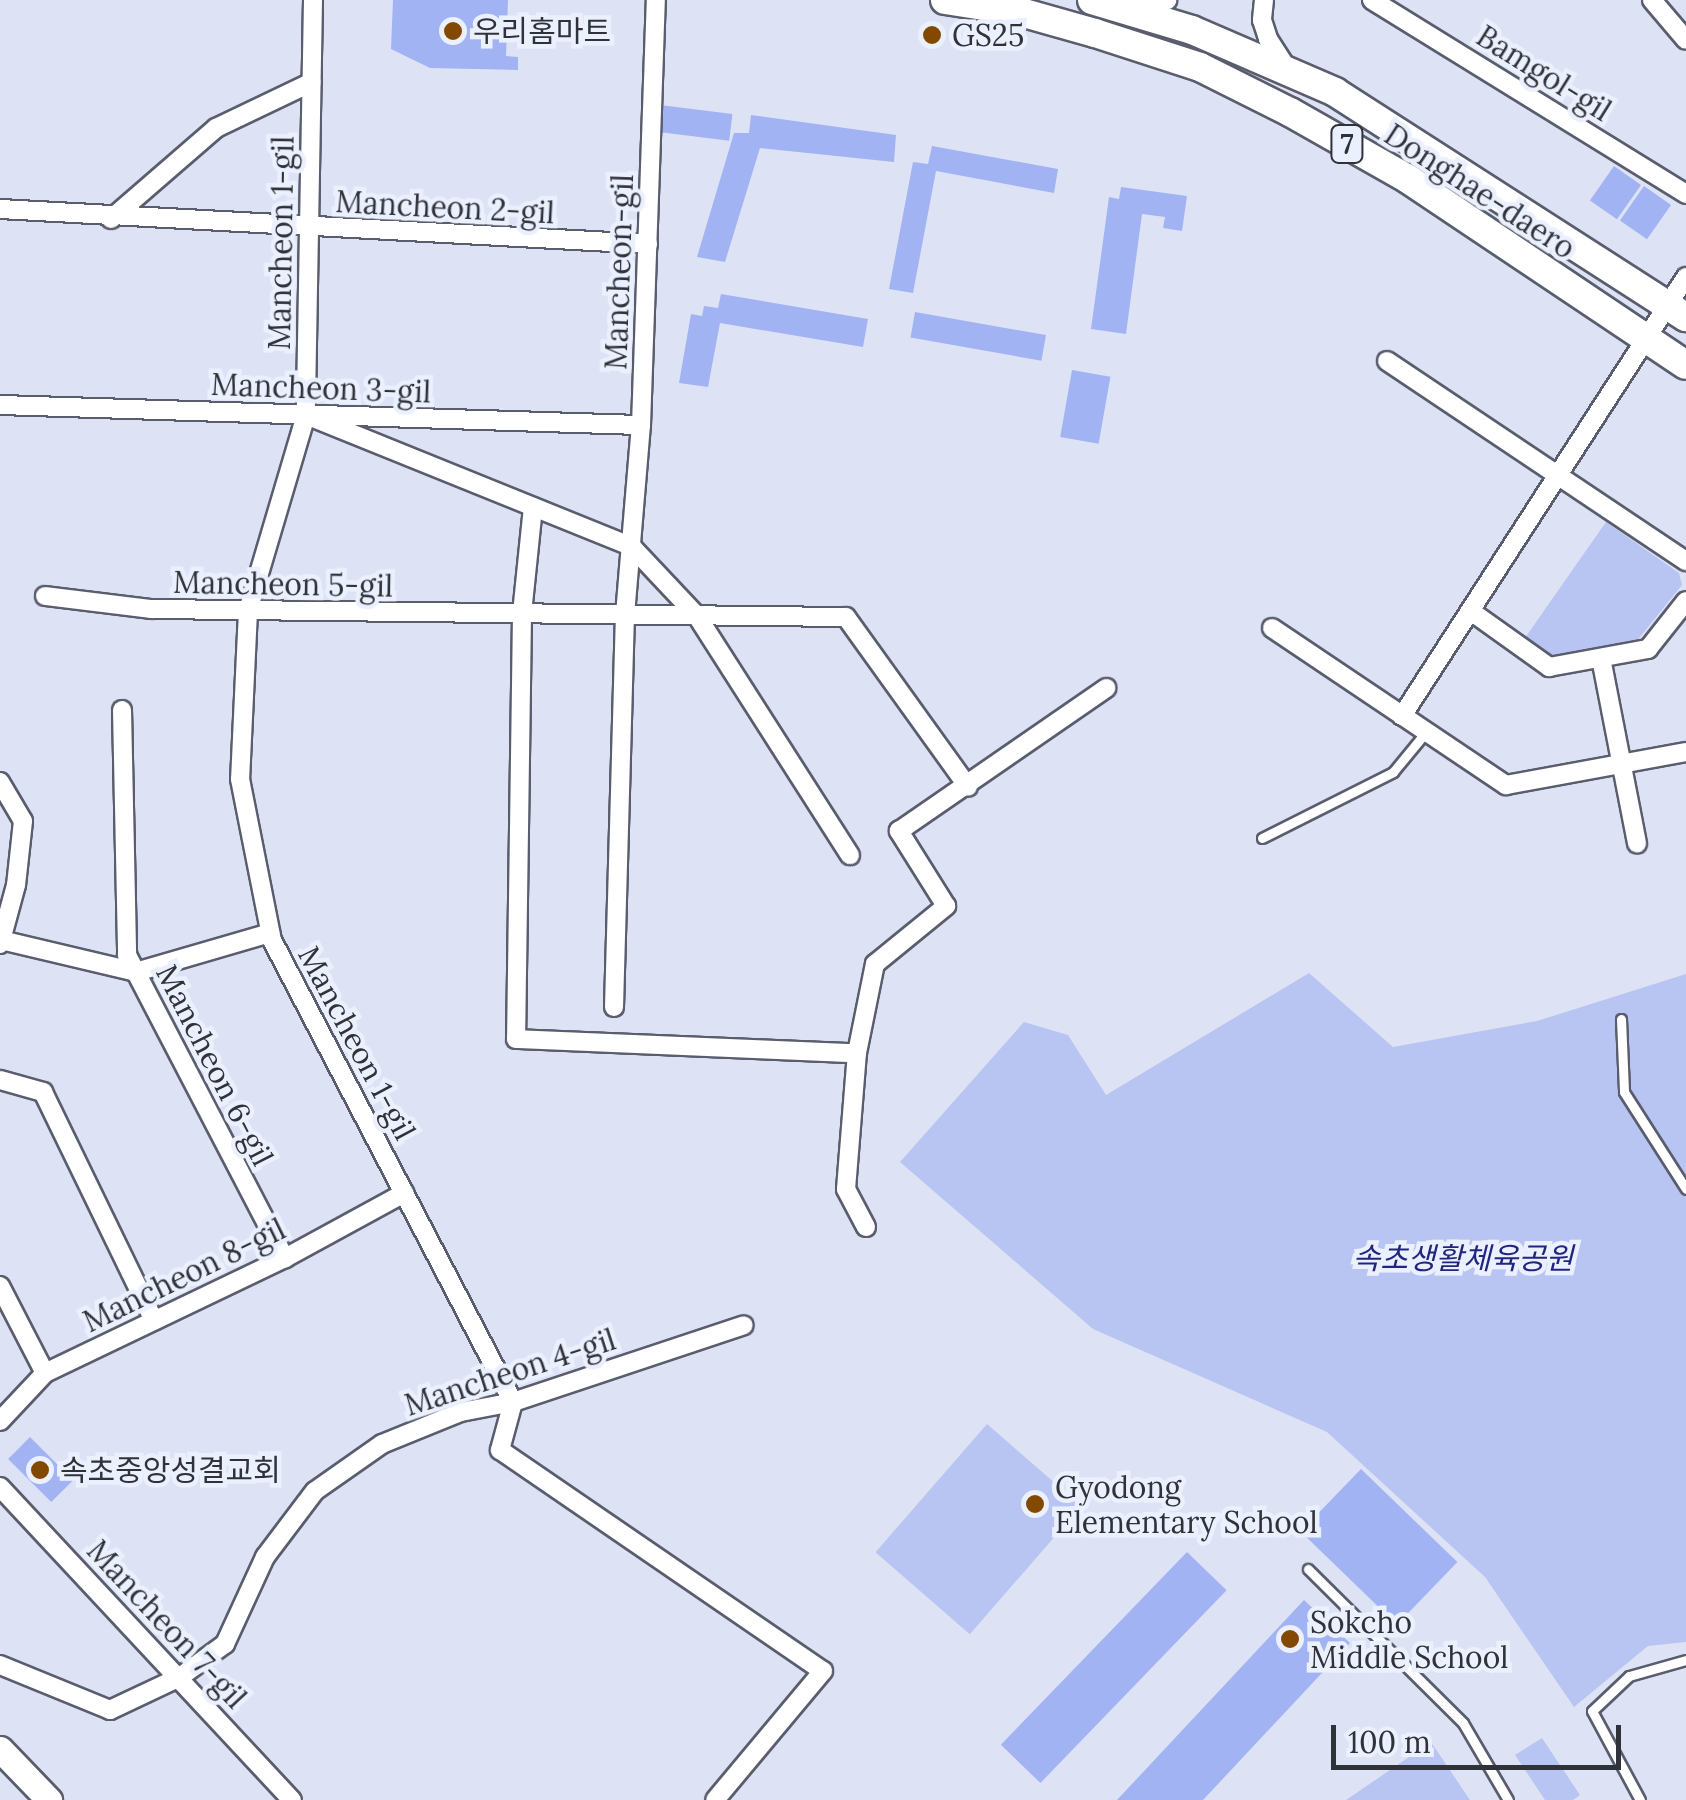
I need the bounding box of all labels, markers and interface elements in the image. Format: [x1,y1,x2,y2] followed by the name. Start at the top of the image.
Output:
[473,13,611,49] place label: 우리홈마트
[952,17,1024,53] place label: GS25
[1470,18,1618,128] street label: Bamgol-gil
[442,20,464,42] marker: 우리홈마트
[921,24,943,46] marker: GS25
[1378,116,1582,266] street label: Donghae-daero
[1330,121,1364,167] road number: 7
[261,136,301,350] street label: Mancheon 1-gil
[598,174,640,370] street label: Mancheon-gil
[335,183,555,231] street label: Mancheon 2-gil
[210,366,432,410] street label: Mancheon 3-gil
[173,564,393,604] street label: Mancheon 5-gil
[291,940,423,1146] street label: Mancheon 1-gil
[149,958,281,1172] street label: Mancheon 6-gil
[77,1211,291,1339] street label: Mancheon 8-gil
[1353,1240,1573,1276] park label: 속초생활체육공원
[400,1321,620,1423] street label: Mancheon 4-gil
[60,1452,281,1488] place label: 속초중앙성결교회
[29,1459,51,1481] marker: 속초중앙성결교회
[1055,1469,1318,1540] place label: Gyodong Elementary School
[1024,1493,1046,1515] marker: Gyodong Elementary School
[80,1532,254,1716] street label: Mancheon 7-gil
[1310,1604,1508,1674] place label: Sokcho Middle School
[1279,1628,1301,1650] marker: Sokcho Middle School
[1336,1705,1626,1767] scale bar
[1348,1723,1431,1761] text: 100 m

